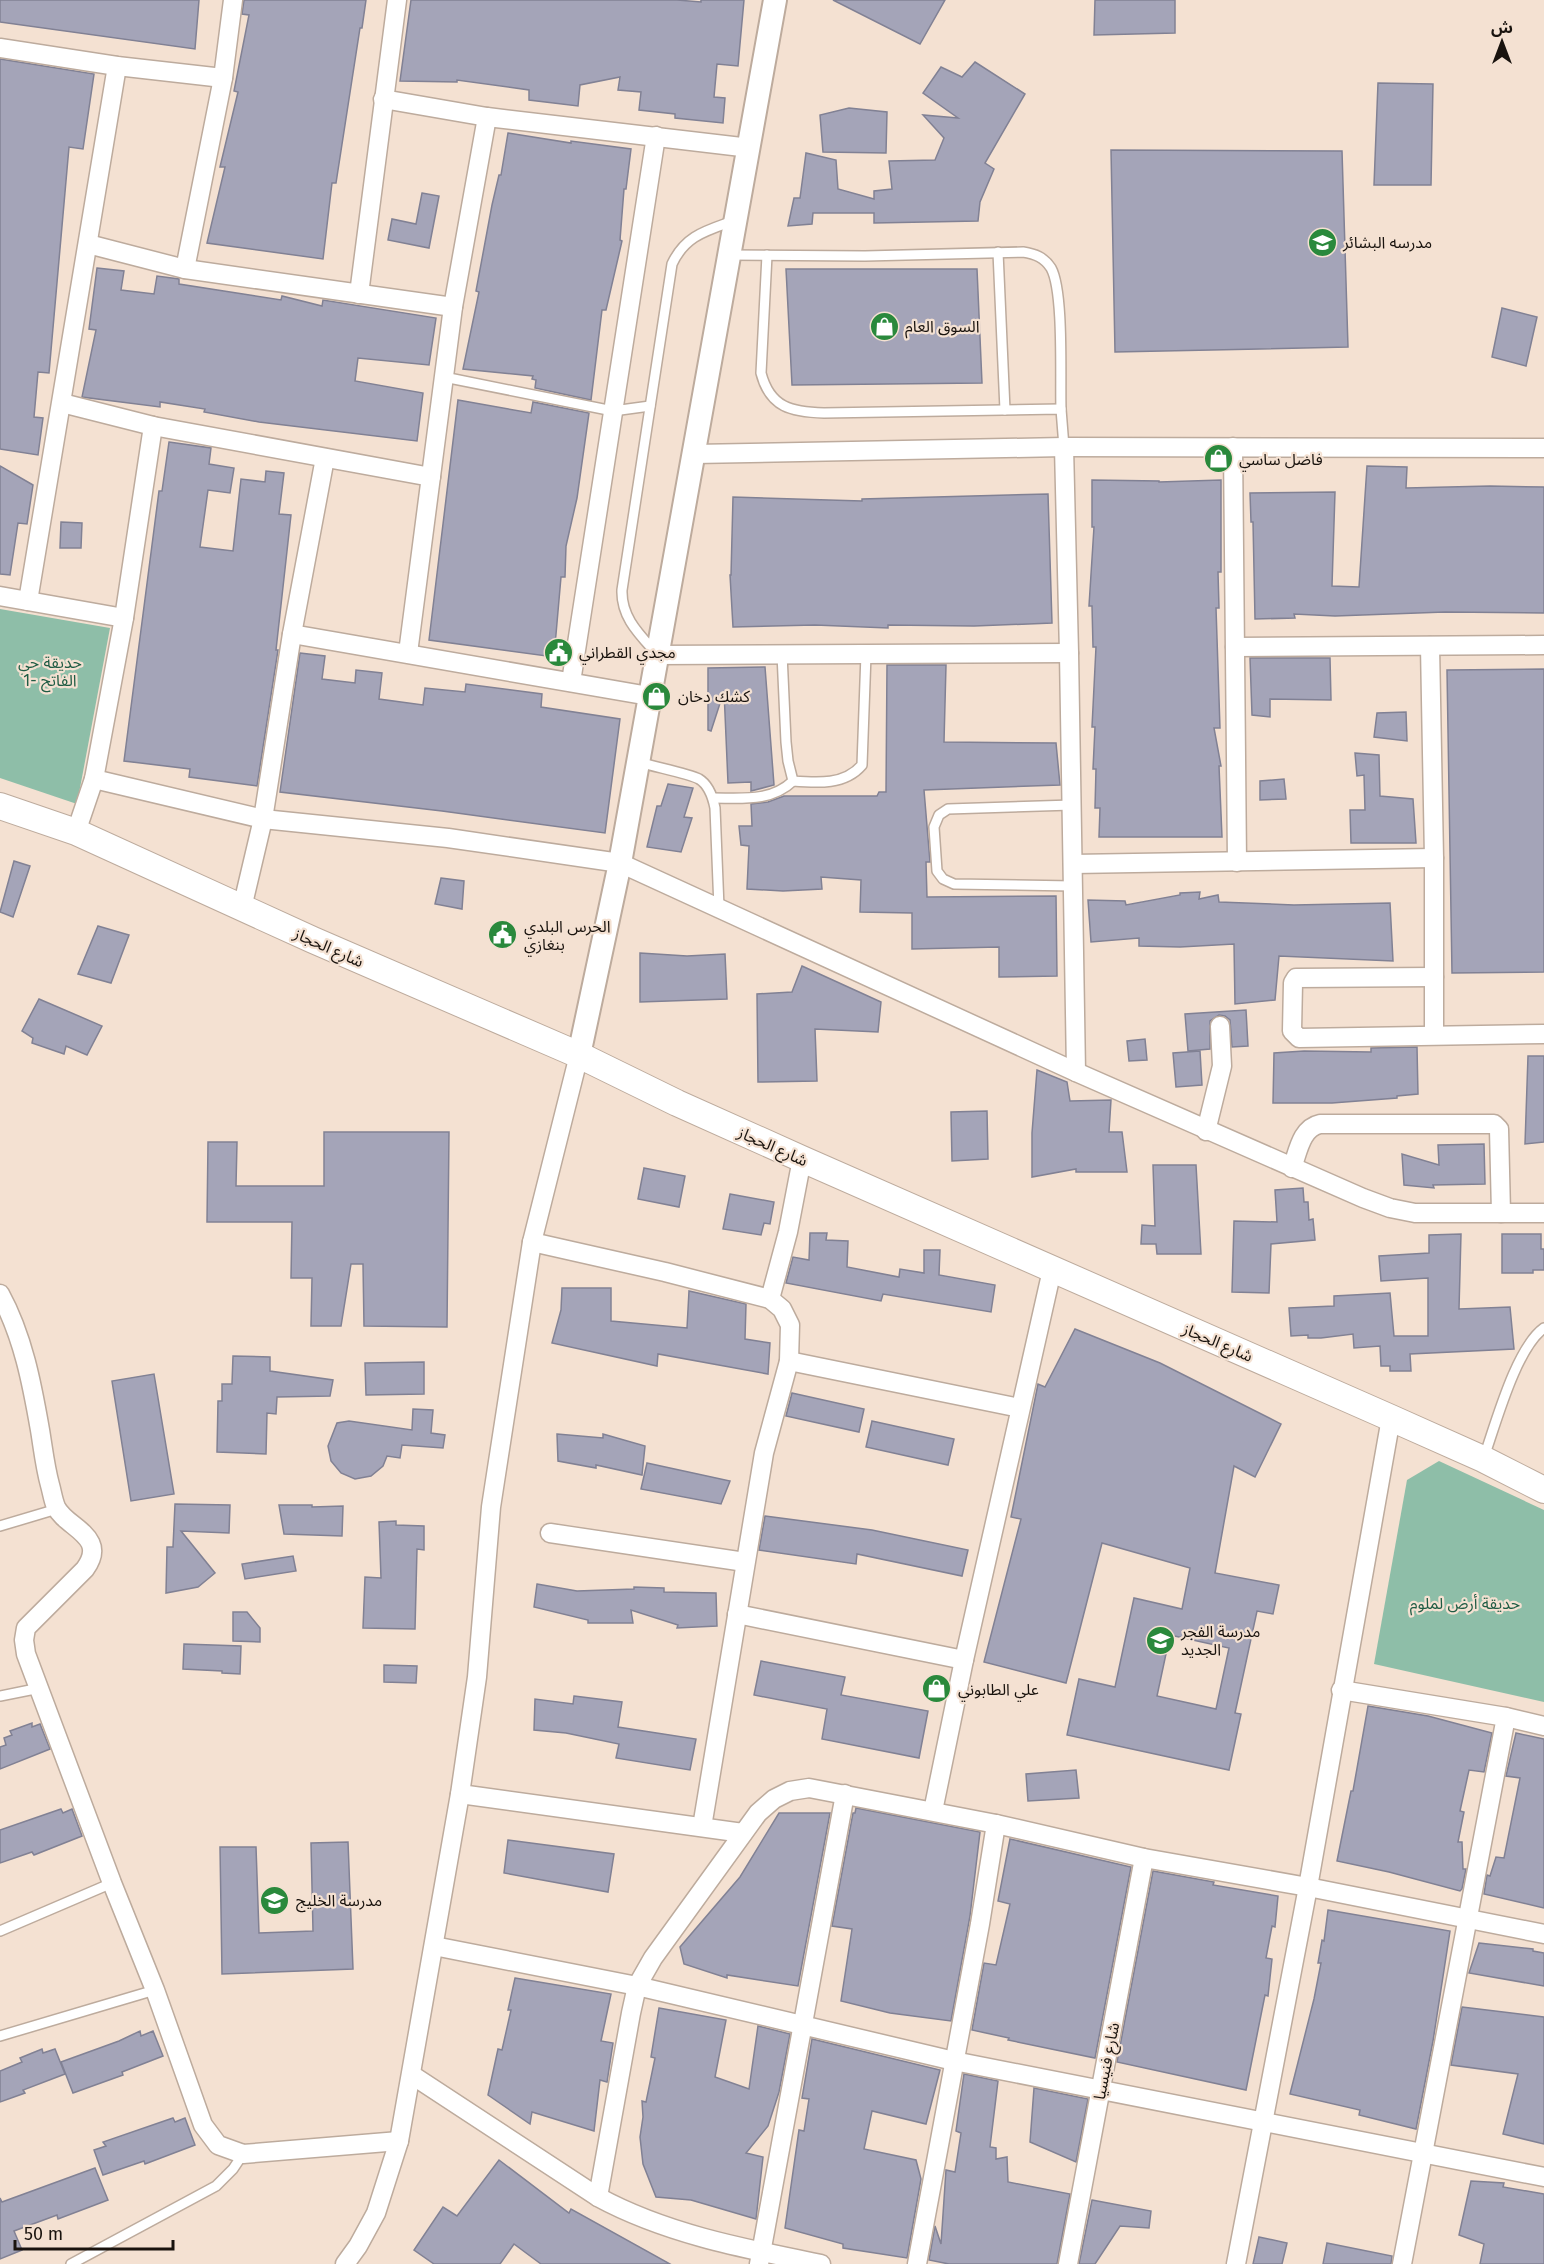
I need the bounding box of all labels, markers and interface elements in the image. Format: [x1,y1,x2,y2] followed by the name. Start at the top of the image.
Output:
[1472,12,1532,72] north arrow
[1491,18,1513,37] text: ش
[1306,226,1338,258] school or university icon: مدرسه البشائر
[1342,233,1432,252] place label: مدرسه البشائر
[868,310,900,342] shop icon: السوق العام
[905,317,979,339] place label: السوق العام
[1202,443,1234,475] shop icon: فاضل ساسي
[1239,450,1323,472] place label: فاضل ساسي
[542,636,574,668] public building icon: مجدي القطراني
[579,643,676,665] place label: مجدي القطراني
[18,653,82,693] park label: حديقة حي الفاتح -1
[641,680,673,712] shop icon: كشك دخان
[678,687,750,706] place label: كشك دخان
[524,917,611,957] place label: الحرس البلدي بنغازي
[487,919,519,951] public building icon: الحرس البلدي بنغازي
[289,923,367,974] street label: شارع الحجاز
[733,1122,811,1173] street label: شارع الحجاز
[1178,1319,1256,1368] street label: شارع الحجاز
[1410,1594,1520,1616] park label: حديقة أرض لملوم
[1180,1622,1260,1659] place label: مدرسة الفجر الجديد
[1144,1624,1176,1656] school or university icon: مدرسة الفجر الجديد
[921,1673,953,1705] shop icon: علي الطابوني
[958,1680,1039,1702] place label: علي الطابوني
[259,1884,291,1916] school or university icon: مدرسة الخليج
[296,1891,382,1913] place label: مدرسة الخليج
[1090,2021,1126,2102] street label: شارع فنيسيا
[15,2213,172,2251] scale bar
[24,2223,63,2245] text: 50 m

